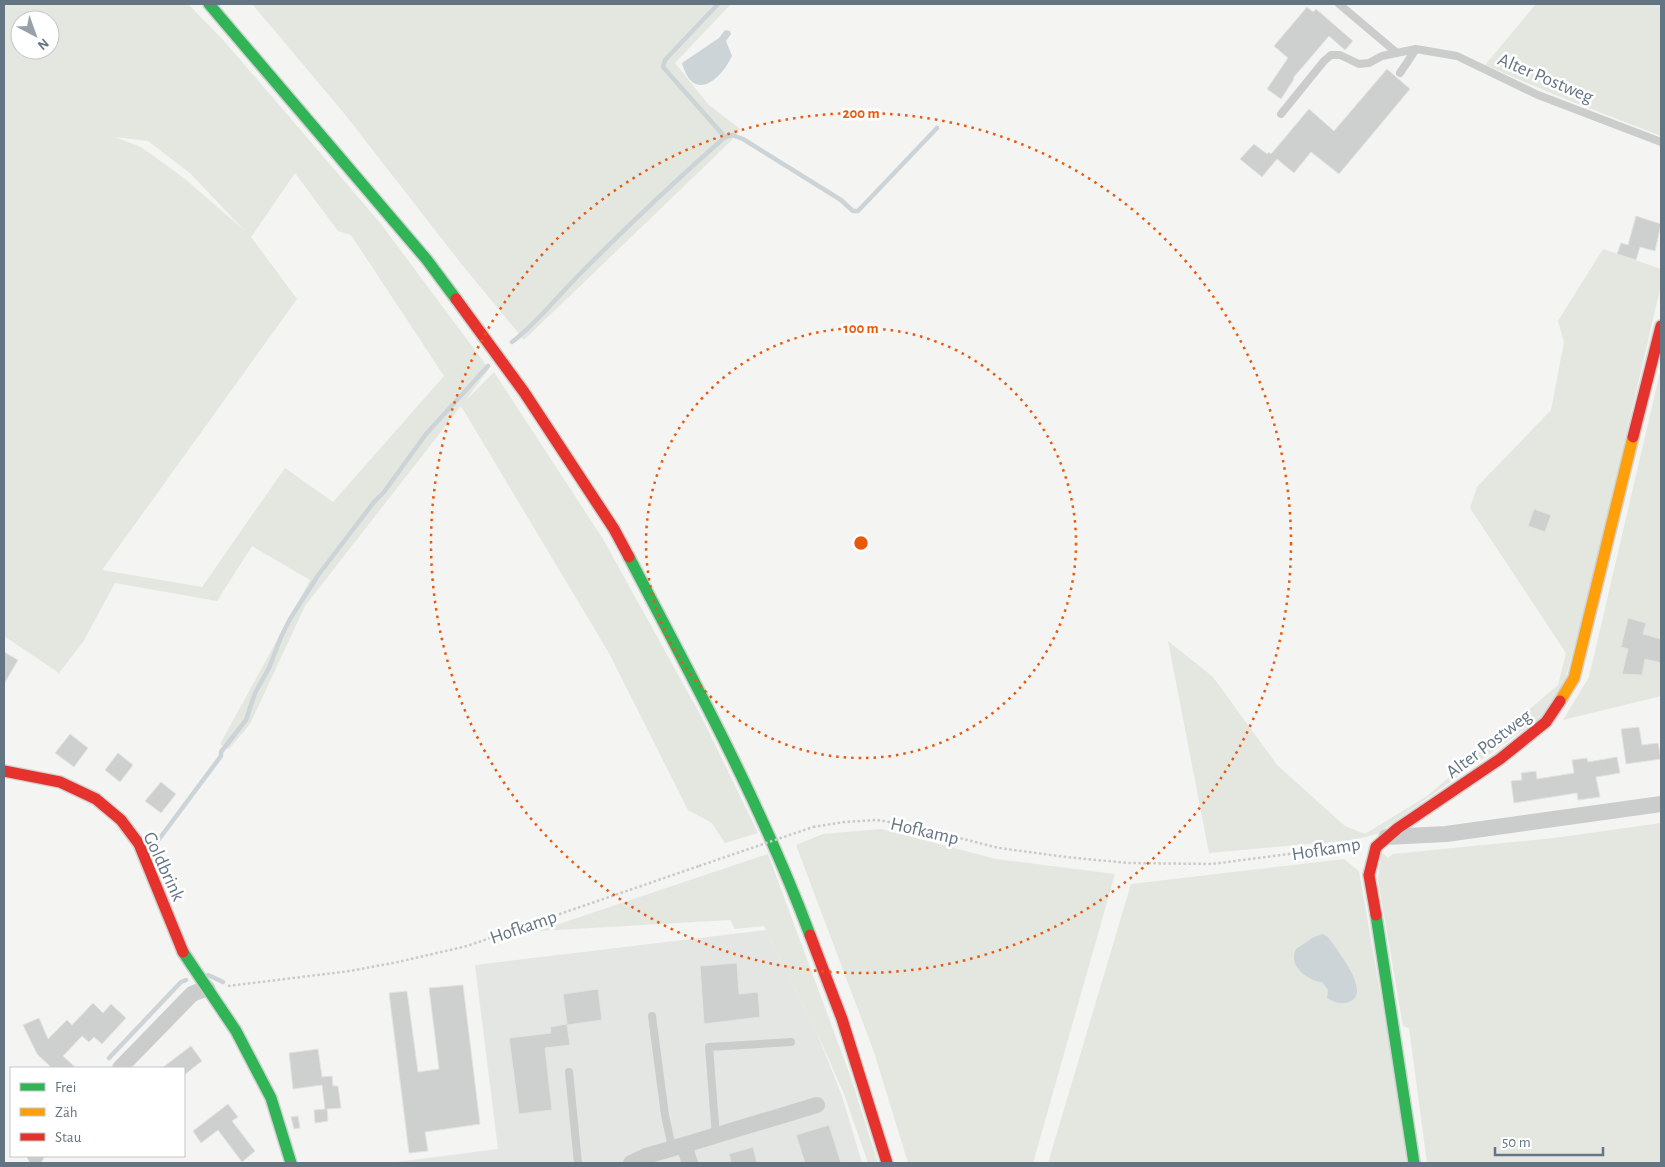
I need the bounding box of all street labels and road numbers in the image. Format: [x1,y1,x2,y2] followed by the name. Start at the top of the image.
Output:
[1495,50,1596,107] street label: Alter Postweg
[1443,706,1536,782] street label: Alter Postweg
[889,814,961,849] street label: Hofkamp
[139,829,188,904] street label: Goldbrink
[1290,835,1362,864] street label: Hofkamp
[488,907,559,948] street label: Hofkamp

